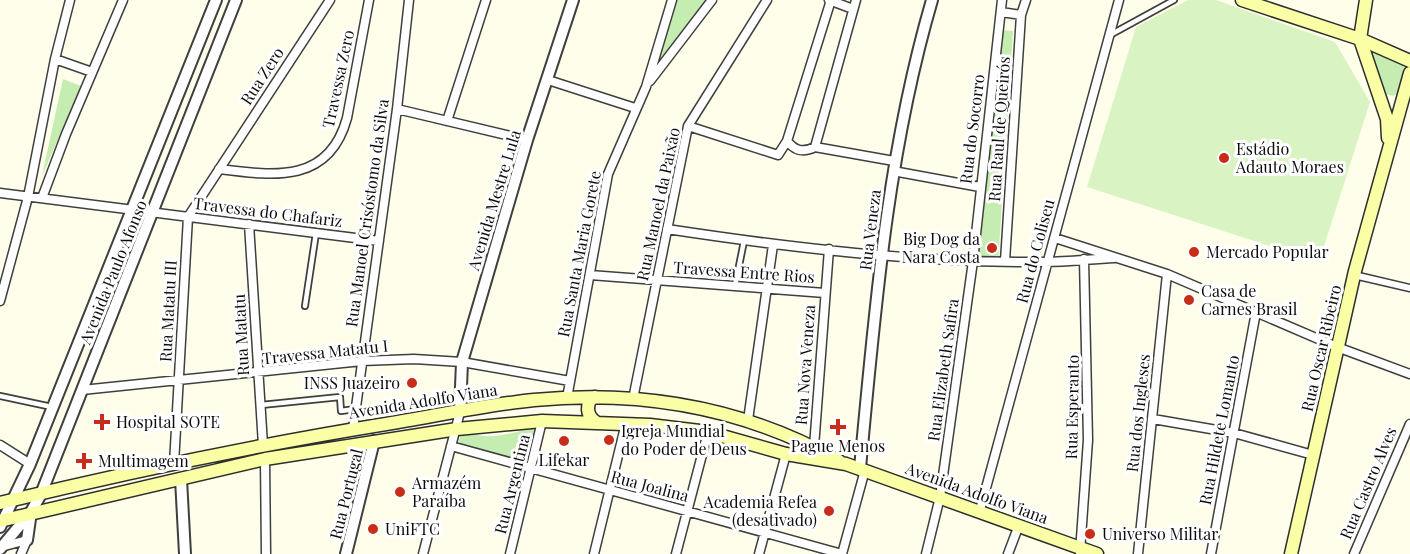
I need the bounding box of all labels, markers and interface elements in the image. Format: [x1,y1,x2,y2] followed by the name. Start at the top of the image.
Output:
[317,28,358,130] street label: Travessa Zero
[235,43,288,109] street label: Rua Zero
[983,56,1014,202] street label: Rua Raul de Queirós
[954,73,989,185] street label: Rua do Socorro
[340,97,393,328] street label: Rua Manoel Crisóstomo da Silva
[631,125,684,282] street label: Rua Manoel da Paixão
[462,127,525,274] street label: Avenida Mestre Lula
[1235,138,1344,177] place label: Estádio Adauto Moraes
[1217,151,1231,165] marker: Estádio Adauto Moraes
[552,169,605,339] street label: Rua Santa Maria Gorete
[854,188,885,272] street label: Rua Veneza
[192,192,344,231] street label: Travessa do Chafariz
[74,196,151,348] street label: Avenida Paulo Afonso
[1011,197,1058,305] street label: Rua do Coliseu
[902,228,980,267] place label: Big Dog da Nara Costa
[985,241,999,255] marker: Big Dog da Nara Costa
[1206,241,1329,262] place label: Mercado Popular
[1187,245,1201,259] marker: Mercado Popular
[673,256,815,287] street label: Travessa Entre Rios
[154,259,181,363] street label: Rua Matatu III
[1201,280,1298,319] place label: Casa de Carnes Brasil
[1296,282,1345,413] street label: Rua Oscar Ribeiro
[1182,293,1196,307] marker: Casa de Carnes Brasil
[228,294,253,376] street label: Rua Matatu
[922,297,963,443] street label: Rua Elizabeth Safira
[790,304,819,426] street label: Rua Nova Veneza
[261,334,389,369] street label: Travessa Matatu I
[1121,353,1154,473] street label: Rua dos Ingleses
[1194,353,1243,507] street label: Rua Hildete Lomanto
[1060,354,1083,460] street label: Rua Esperanto
[304,372,400,393] place label: INSS Juazeiro
[405,376,419,390] marker: INSS Juazeiro
[346,378,499,423] street label: Avenida Adolfo Viana
[116,411,220,432] place label: Hospital SOTE
[93,413,111,431] marker: Hospital SOTE
[621,420,747,459] place label: Igreja Mundial do Poder de Deus
[831,420,845,434] marker: Pague Menos
[1334,424,1401,542] street label: Rua Castro Alves
[489,432,534,536] street label: Rua Argentina
[602,433,616,447] marker: Igreja Mundial do Poder de Deus
[557,434,571,448] marker: Lifekar
[791,435,885,456] place label: Pague Menos
[324,446,367,541] street label: Rua Portugal
[539,449,589,470] place label: Lifekar
[98,450,189,471] place label: Multimagem
[75,452,93,470] marker: Multimagem
[902,457,1051,528] street label: Avenida Adolfo Viana
[609,465,691,506] street label: Rua Joalina
[411,472,481,511] place label: Armazém Paraíba
[393,485,407,499] marker: Armazém Paraíba
[703,491,817,530] place label: Academia Refea (desativado)
[822,504,836,518] marker: Academia Refea (desativado)
[385,518,440,539] place label: UniFTC
[366,522,380,536] marker: UniFTC
[1102,523,1218,544] place label: Universo Militar
[1083,527,1097,541] marker: Universo Militar

